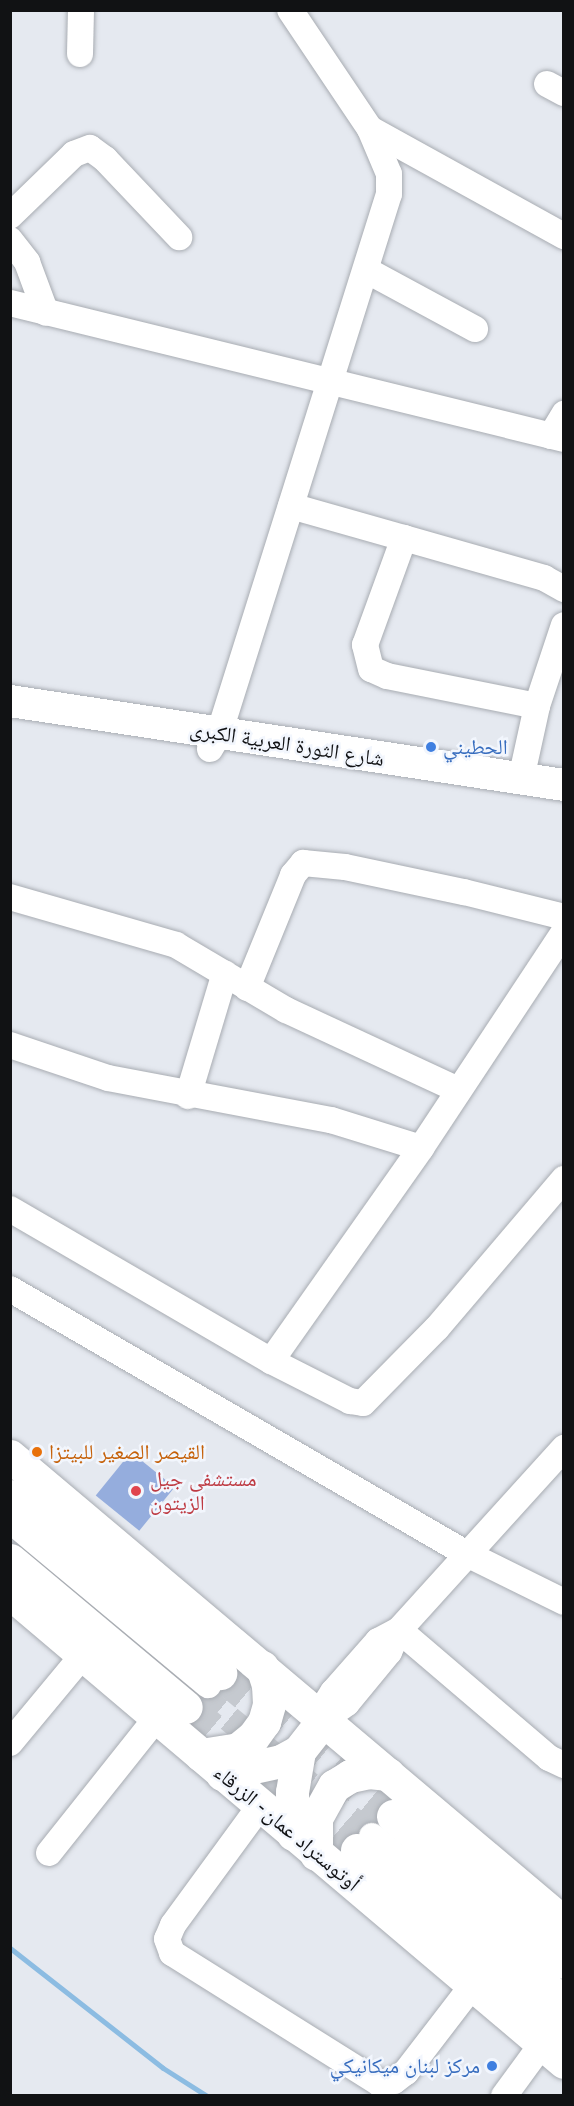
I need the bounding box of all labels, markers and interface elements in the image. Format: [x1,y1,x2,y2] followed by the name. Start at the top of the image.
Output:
[188,716,386,772] street label: شارع الثورة العربية الكبرى
[443,734,508,760] place label: الحطيني
[424,740,438,754] marker: الحطيني
[49,1439,205,1465] place label: القيصر الصغير للبيتزا
[30,1445,44,1459] marker: القيصر الصغير للبيتزا
[150,1466,256,1516] place label: مستشفى جيل الزيتون
[127,1482,145,1500] marker: مستشفى جيل الزيتون
[208,1759,366,1897] street label: أوتوستراد عمان - الزرقاء
[330,2053,480,2079] place label: مركز لبنان ميكانيكي
[485,2059,499,2073] marker: مركز لبنان ميكانيكي

